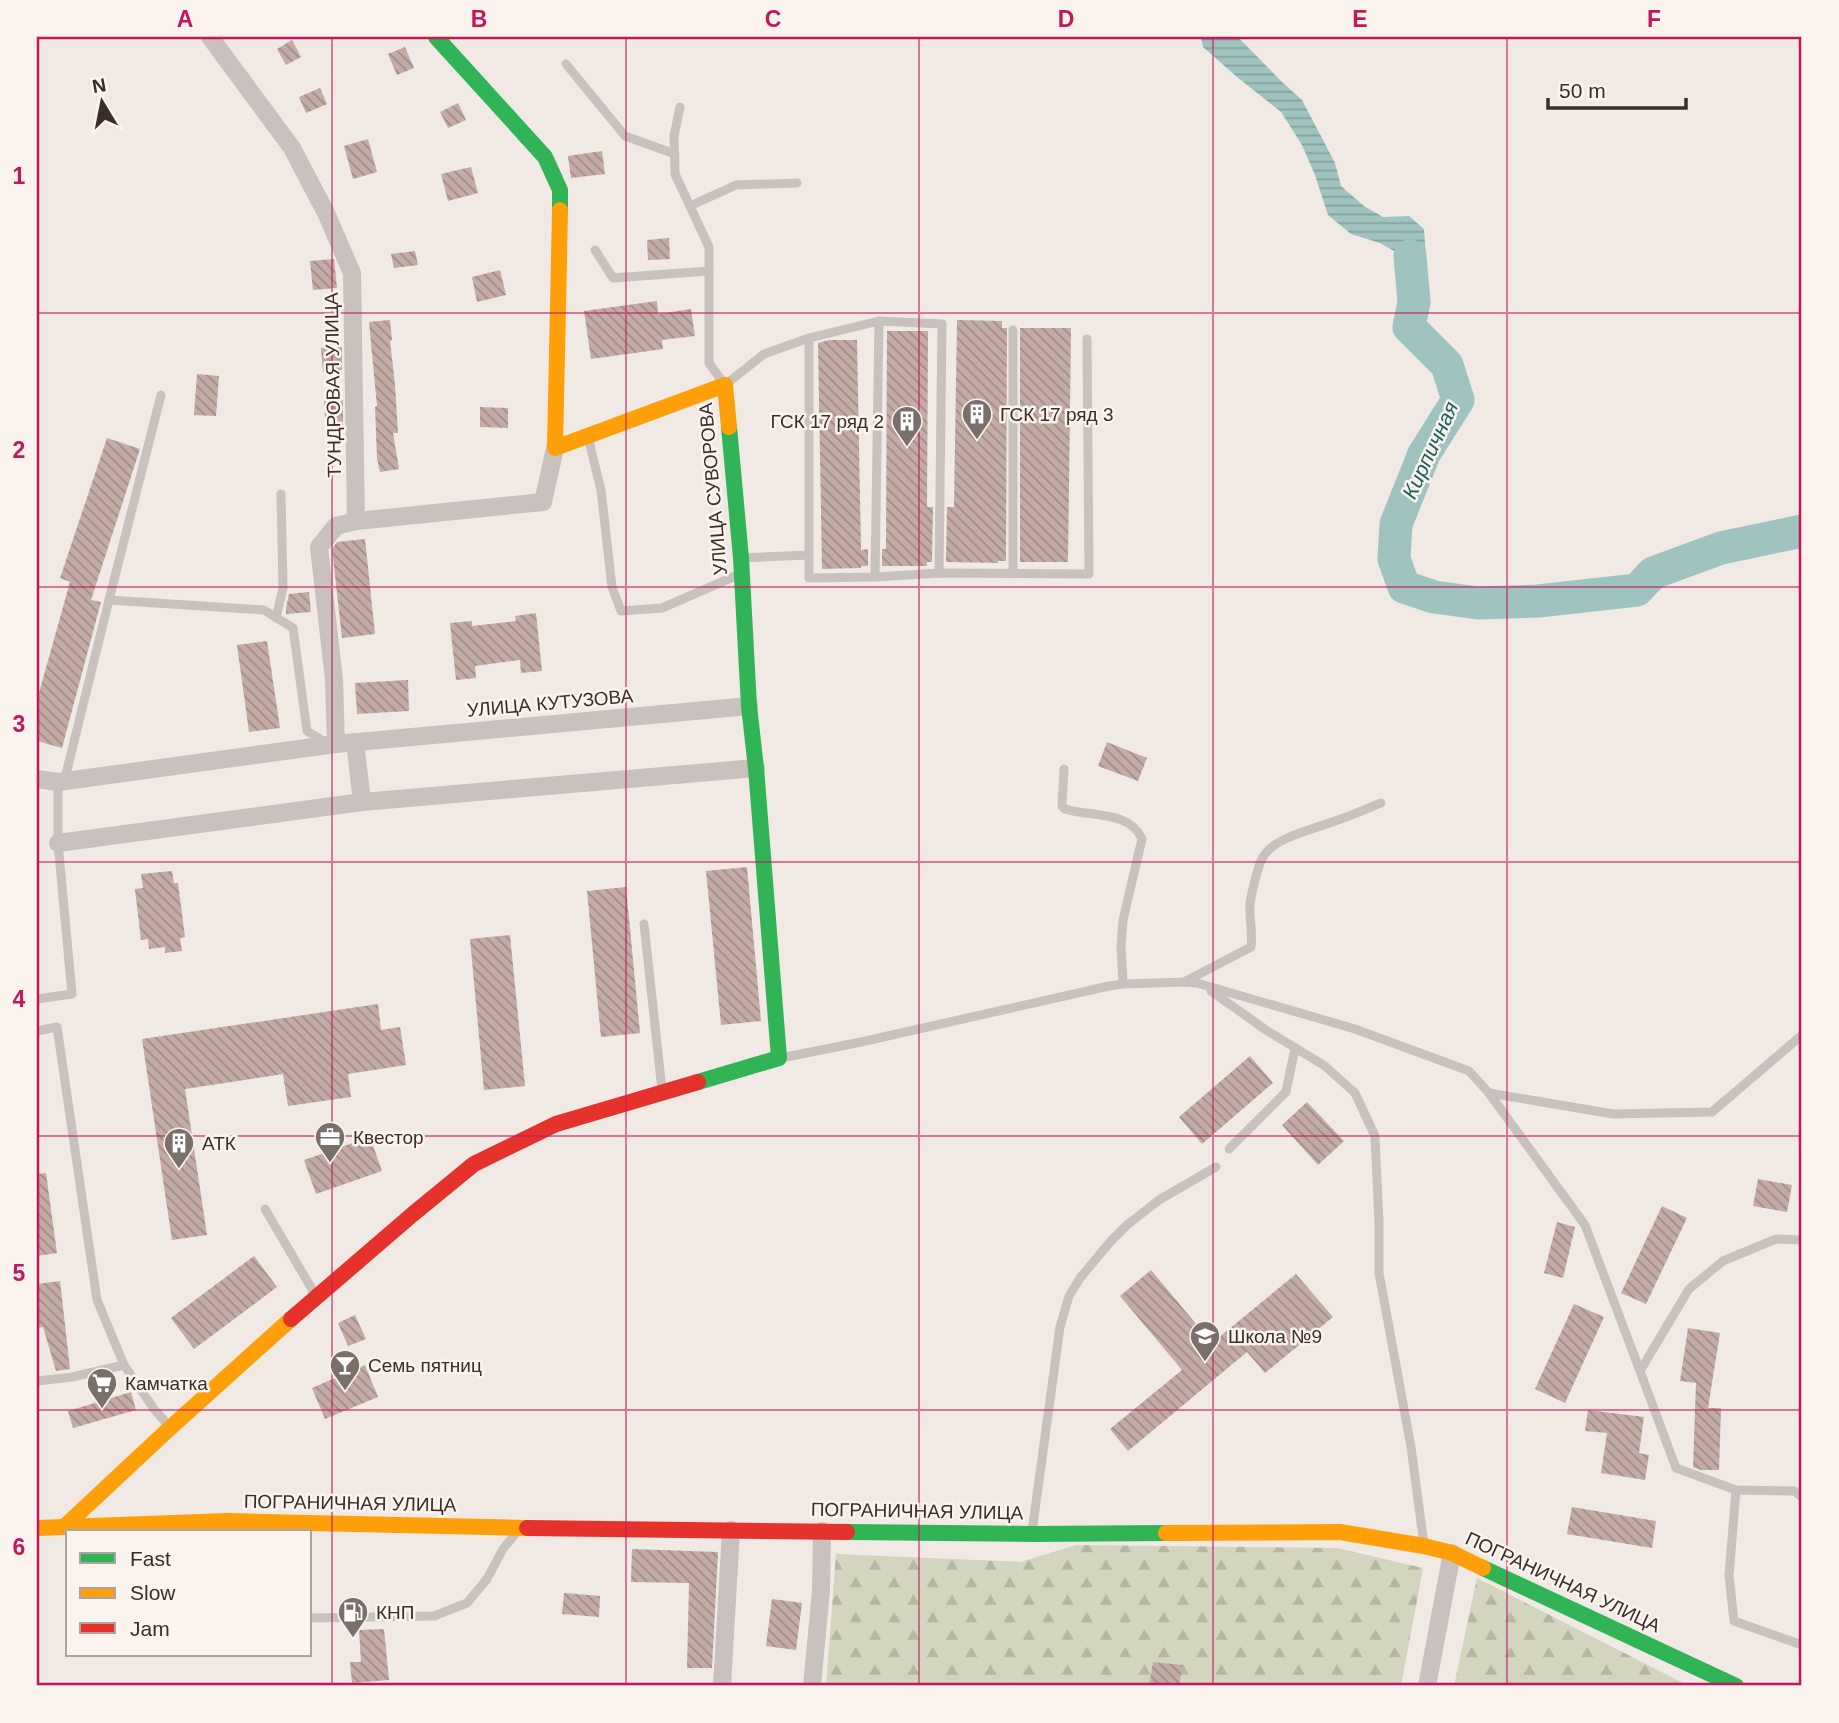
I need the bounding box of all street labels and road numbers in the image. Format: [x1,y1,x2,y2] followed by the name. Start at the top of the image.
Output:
[321,292,345,478] street label: ТУНДРОВАЯ УЛИЦА
[695,401,731,576] street label: УЛИЦА СУВОРОВА
[466,685,634,721] street label: УЛИЦА КУТУЗОВА
[244,1491,457,1515] street label: ПОГРАНИЧНАЯ УЛИЦА
[811,1499,1024,1523] street label: ПОГРАНИЧНАЯ УЛИЦА
[1462,1528,1664,1637] street label: ПОГРАНИЧНАЯ УЛИЦА

